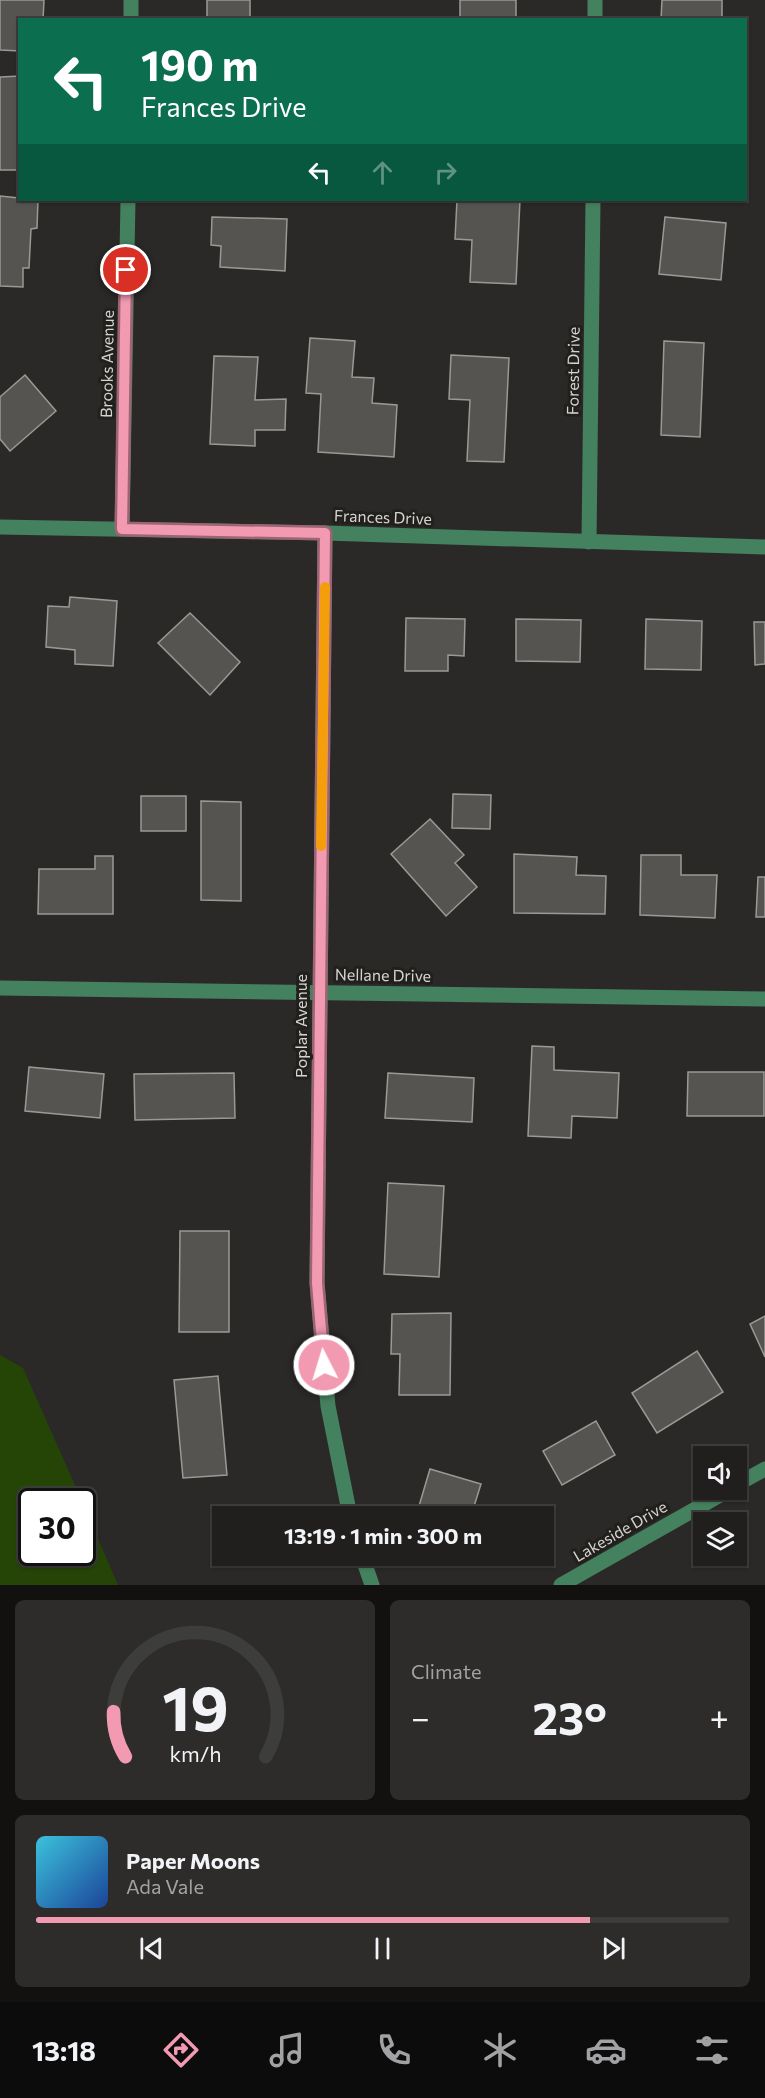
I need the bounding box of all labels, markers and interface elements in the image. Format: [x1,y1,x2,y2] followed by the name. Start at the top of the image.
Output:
[141,38,259,90] text: 190 m
[42,42,120,120] icon: left
[141,90,306,123] text: Frances Drive
[303,156,336,189] icon: left
[366,156,399,189] icon: ahead
[429,156,462,189] icon: right
[100,244,151,295] pin
[109,253,142,286] icon: arrive
[96,310,117,418] street label: Brooks Avenue
[562,327,583,415] street label: Forest Drive
[334,505,432,528] street label: Frances Drive
[335,964,431,985] street label: Nellane Drive
[291,974,310,1078] street label: Poplar Avenue
[292,1333,356,1397] position arrow
[693,1446,747,1566] map controls
[693,1446,747,1500] button: sound
[18,1488,96,1566] speed limit sign: 30
[569,1496,670,1565] street label: Lakeside Drive
[693,1512,747,1566] button: layers
[284,1522,482,1549] text: 13:19 · 1 min · 300 m
[411,1659,481,1683] text: Climate
[162,1668,228,1744] text: 19
[533,1689,607,1744] text: 23°
[411,1696,430,1737] text: −
[710,1696,729,1737] text: +
[169,1740,221,1766] text: km/h
[126,1847,260,1874] text: Paper Moons
[126,1874,204,1898] text: Ada Vale
[135,1932,168,1965] icon: previous
[366,1932,399,1965] icon: pause
[597,1932,630,1965] icon: next
[160,2029,202,2071] icon: directions
[266,2029,308,2071] icon: music
[373,2029,415,2071] icon: phone
[479,2029,521,2071] icon: climate
[585,2029,627,2071] icon: car
[691,2029,733,2071] icon: filters
[32,2034,96,2067] text: 13:18

